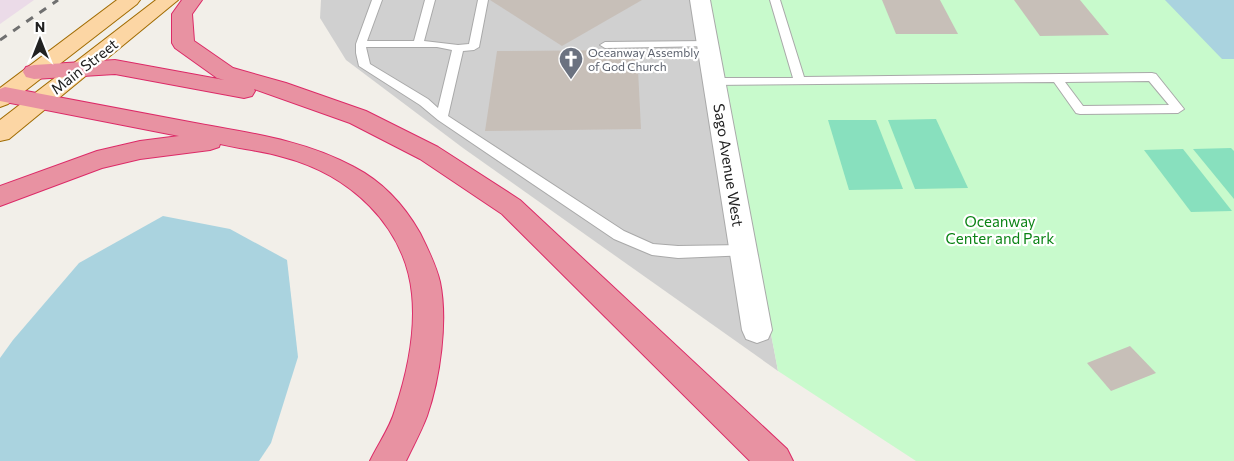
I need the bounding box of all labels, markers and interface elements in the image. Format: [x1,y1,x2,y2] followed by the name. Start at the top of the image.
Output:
[15,15,65,65] north arrow
[35,18,45,35] text: N
[47,34,121,98] street label: Main Street
[588,45,700,73] place label: Oceanway Assembly of God Church
[558,46,584,80] church icon: Oceanway Assembly of God Church
[710,102,748,228] street label: Sago Avenue West
[946,212,1054,247] park label: Oceanway Center and Park

